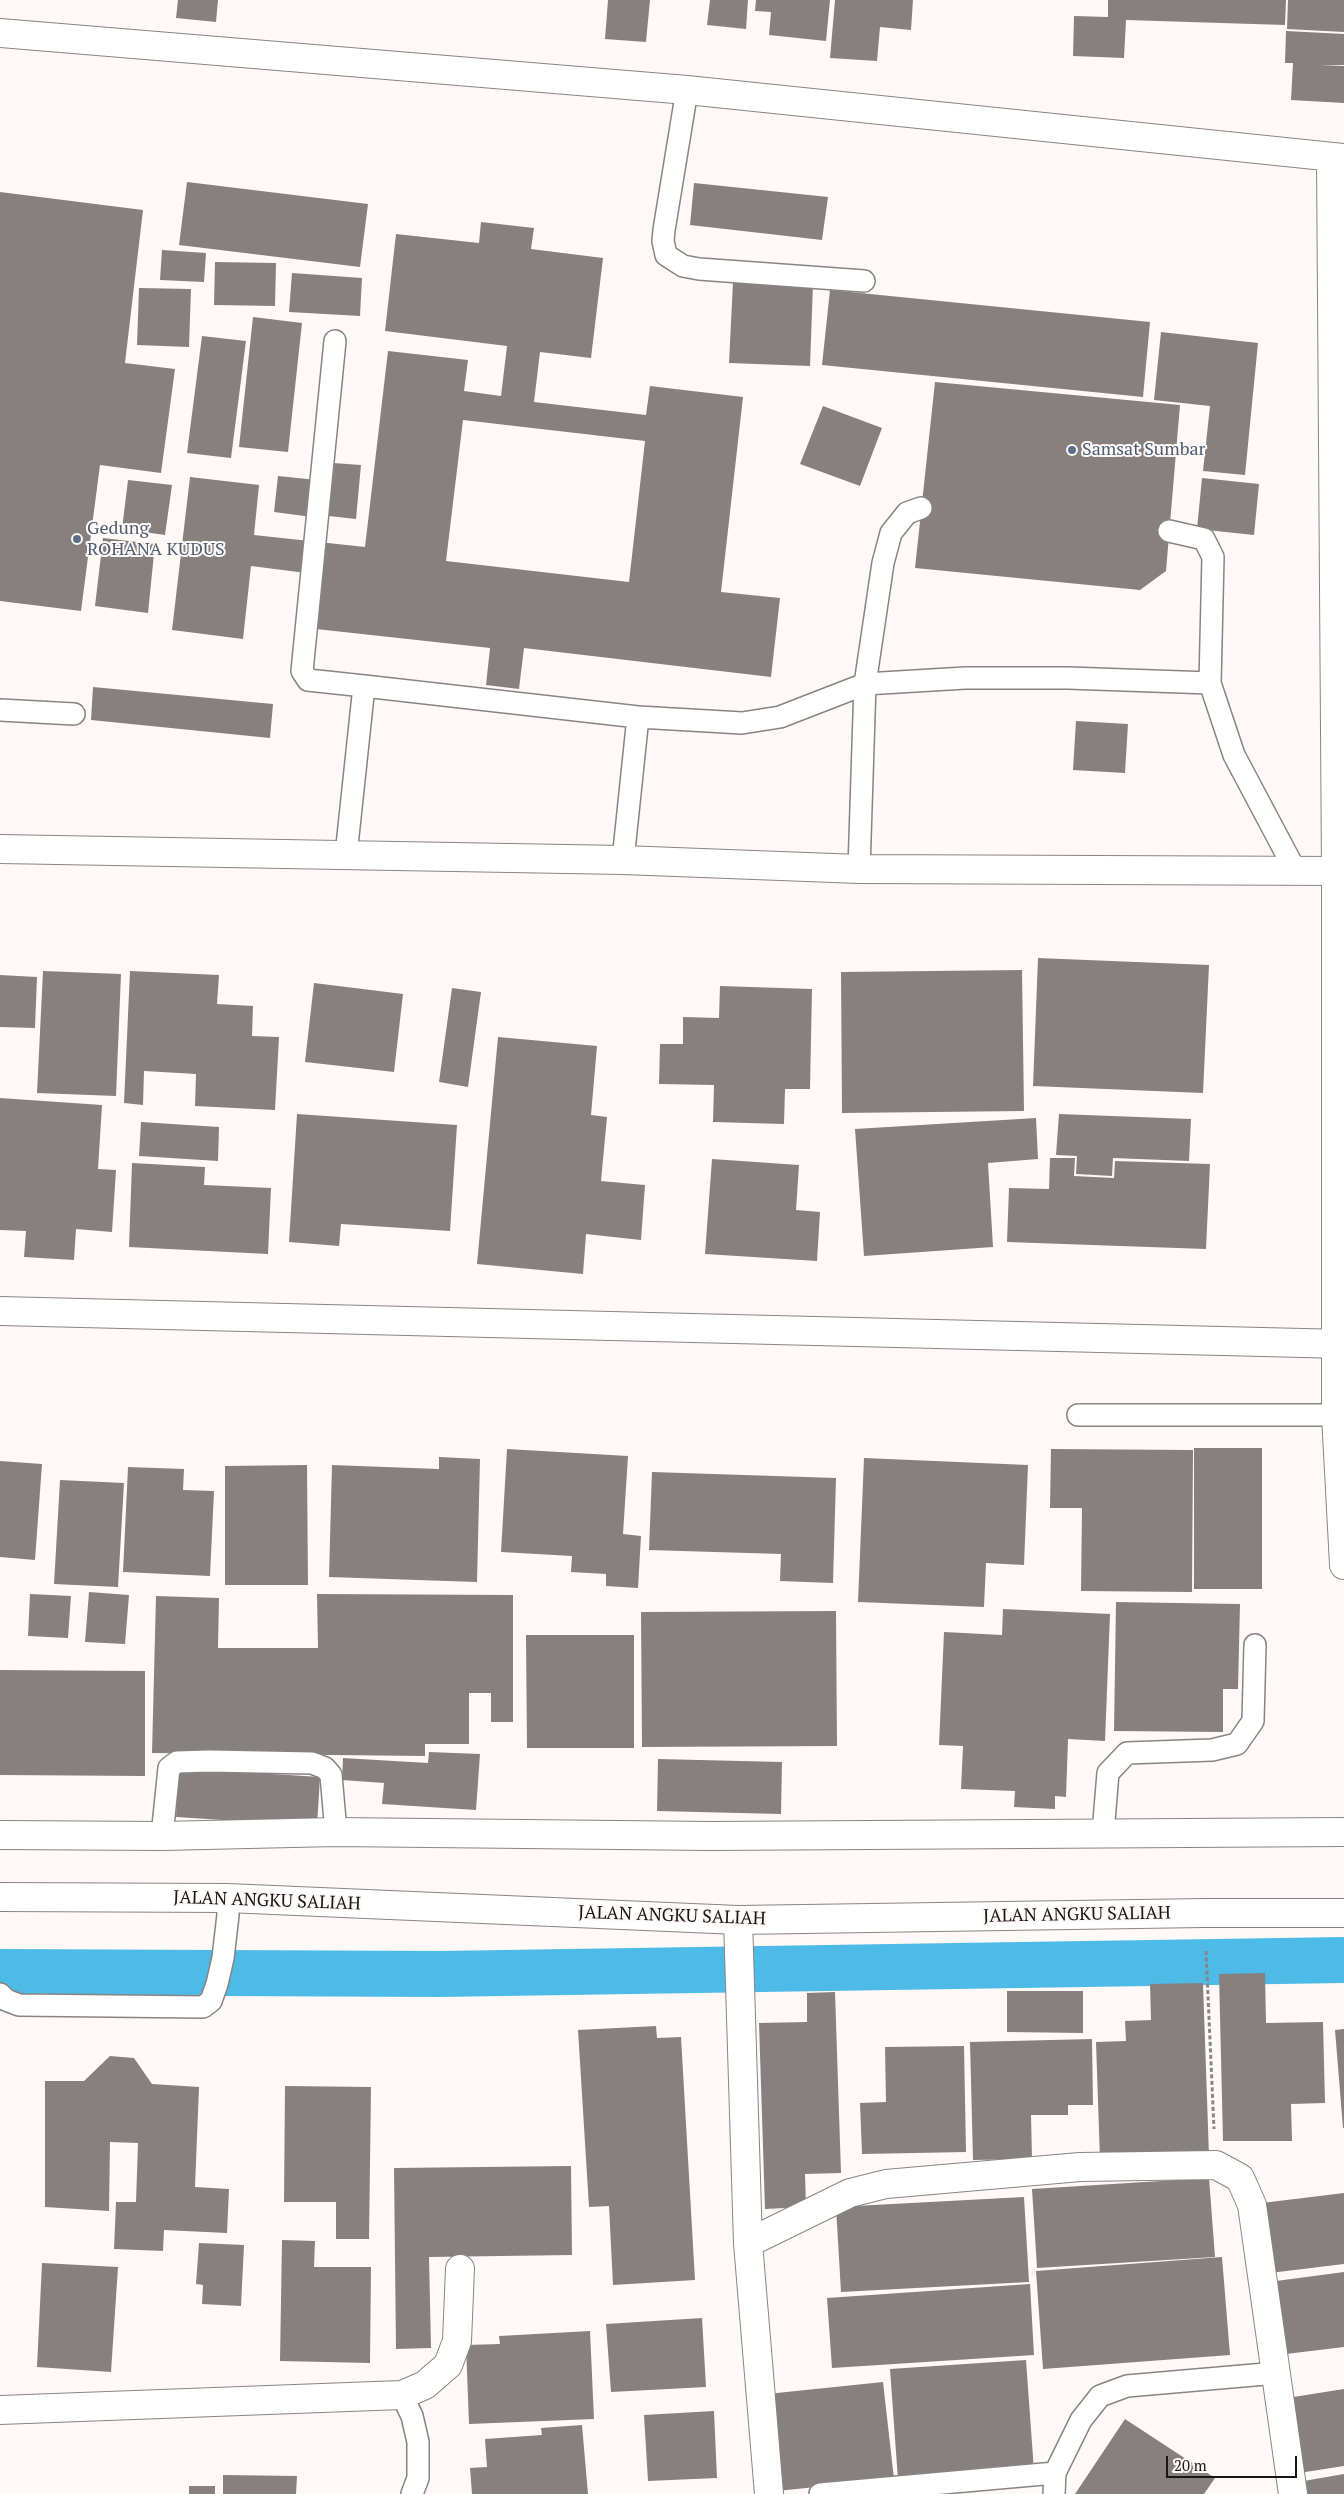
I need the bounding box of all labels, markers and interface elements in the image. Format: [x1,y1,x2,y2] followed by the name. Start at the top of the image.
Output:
[1082,439,1206,461] place label: Samsat Sumbar
[1066,444,1078,456] marker: Samsat Sumbar
[87,518,225,560] place label: Gedung ROHANA KUDUS
[71,533,83,545] marker: Gedung ROHANA KUDUS
[173,1887,361,1915] street label: JALAN ANGKU SALIAH
[578,1902,766,1930] street label: JALAN ANGKU SALIAH
[983,1903,1171,1927] street label: JALAN ANGKU SALIAH
[1169,2446,1300,2478] scale bar
[1174,2455,1207,2475] text: 20 m

